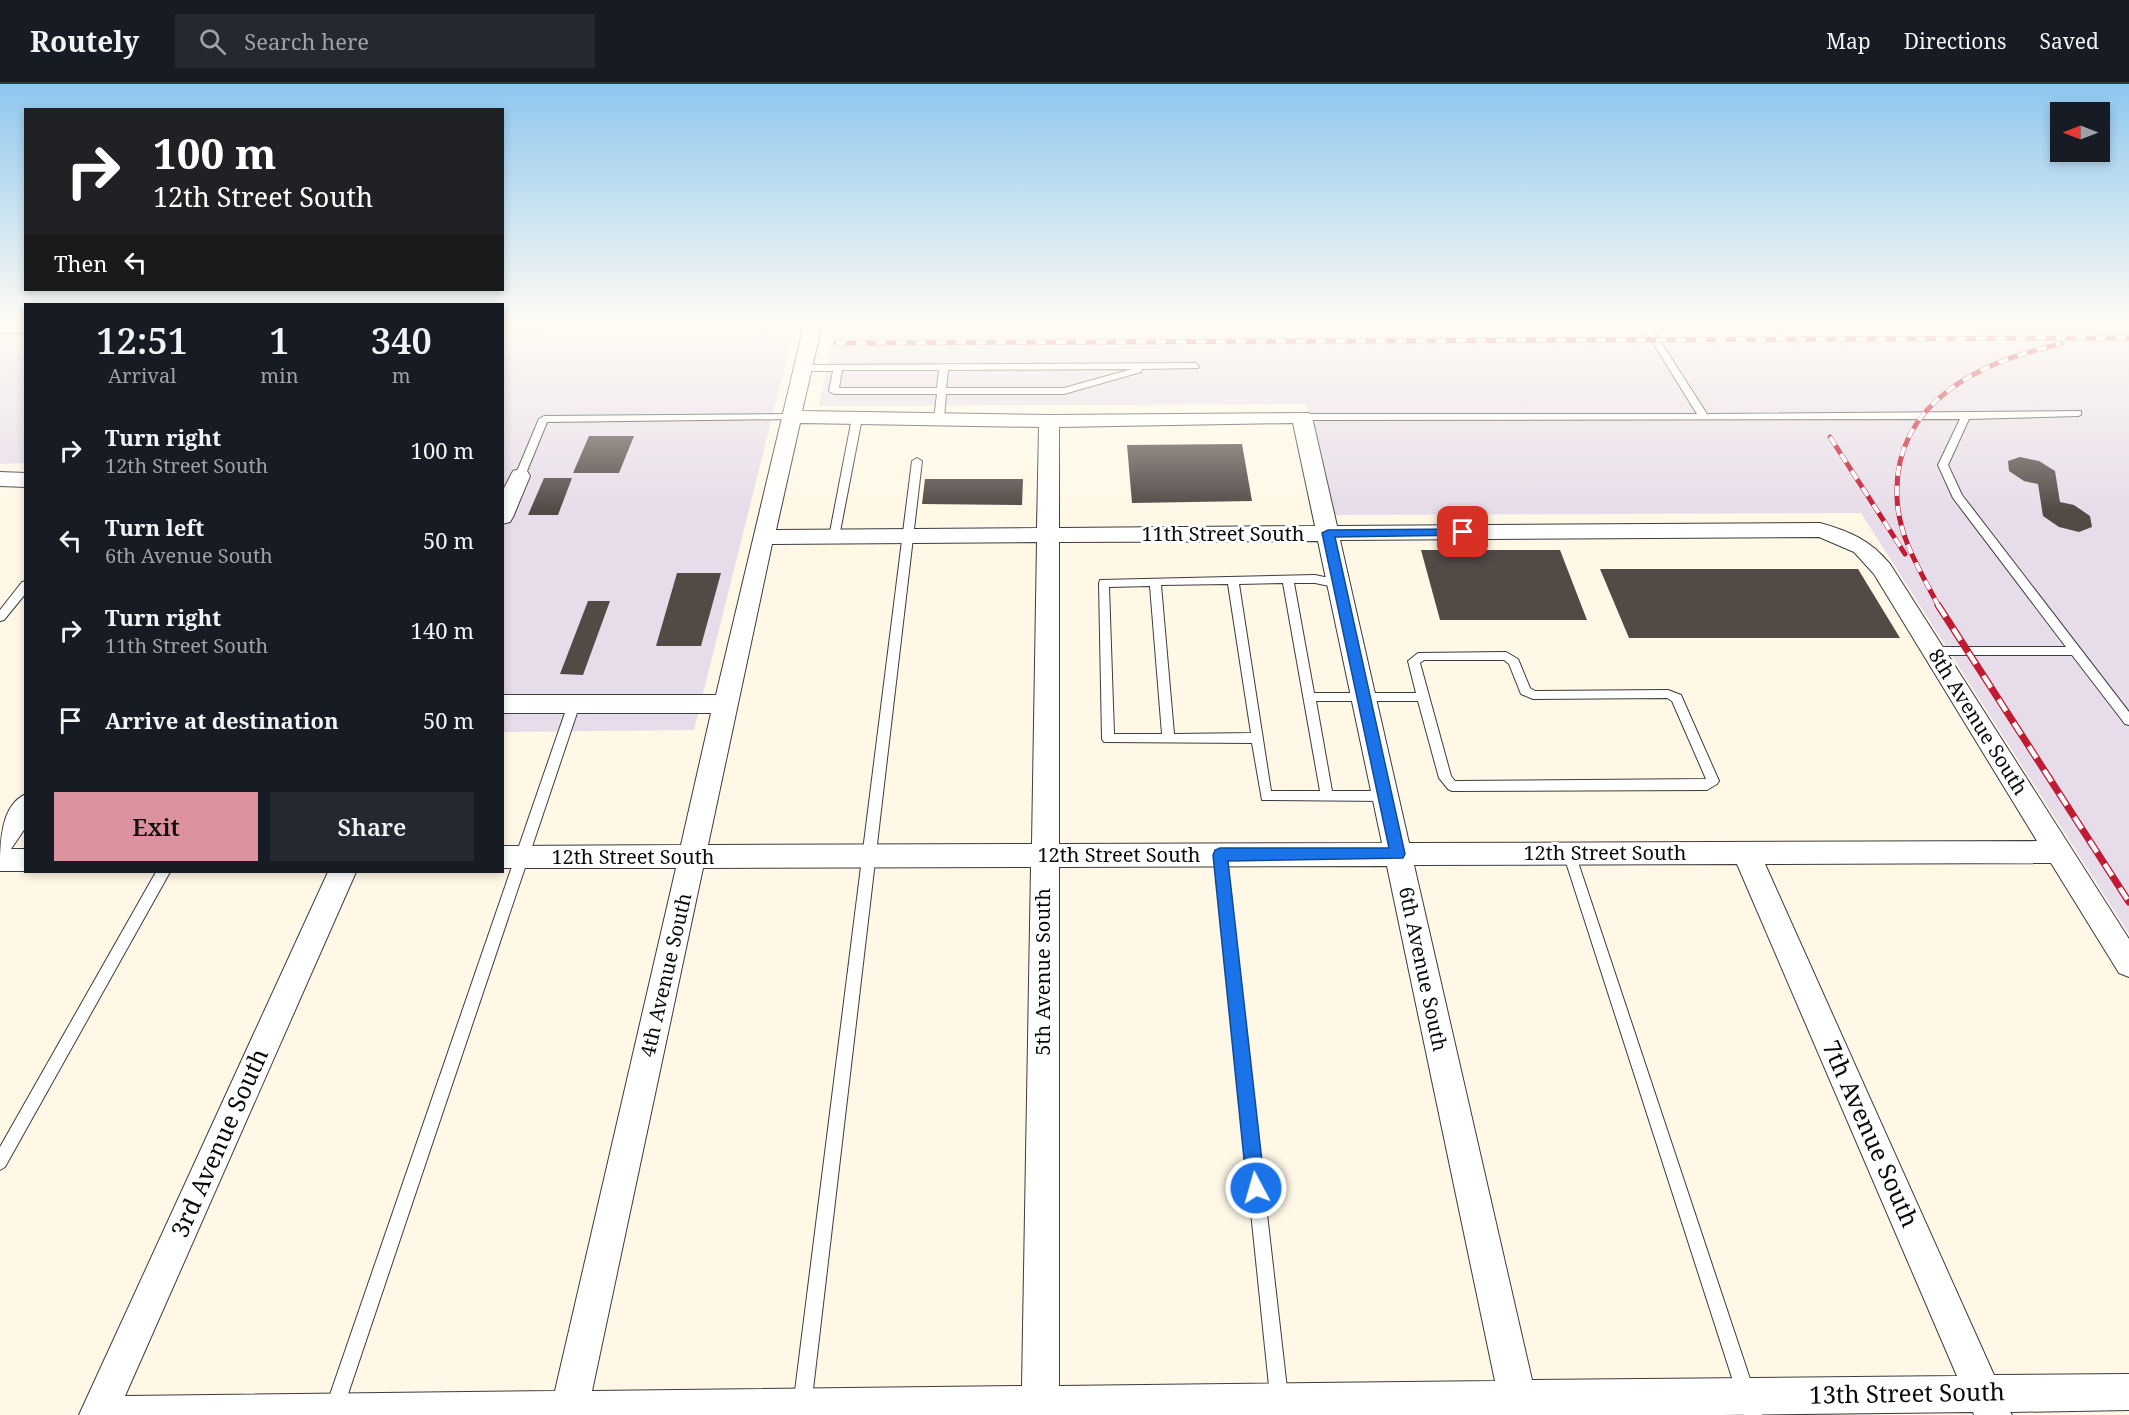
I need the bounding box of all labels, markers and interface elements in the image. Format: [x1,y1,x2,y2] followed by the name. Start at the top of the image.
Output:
[175,14,595,68] search box
[30,22,139,60] text: Routely
[196,25,229,58] icon: search
[244,26,369,56] text: Search here
[1826,27,1871,55] text: Map
[1904,27,2006,55] text: Directions
[2039,27,2099,55] text: Saved
[2050,102,2110,162] north arrow
[2050,102,2110,162] map controls
[153,124,277,181] text: 100 m
[54,132,132,210] icon: right
[153,178,373,215] text: 12th Street South
[119,246,152,279] icon: left
[54,248,107,278] text: Then
[96,316,188,365] text: 12:51
[269,316,290,365] text: 1
[371,316,432,365] text: 340
[108,362,176,389] text: Arrival
[260,362,299,389] text: min
[392,362,411,389] text: m
[105,422,221,452] text: Turn right
[54,434,87,467] icon: right
[411,435,474,465] text: 100 m
[105,452,268,479] text: 12th Street South
[1437,506,1488,557] pin
[105,512,204,542] text: Turn left
[1446,515,1479,548] icon: arrive
[1141,520,1305,547] street label: 11th Street South
[54,524,87,557] icon: left
[423,525,474,555] text: 50 m
[105,542,273,569] text: 6th Avenue South
[105,602,221,632] text: Turn right
[54,614,87,647] icon: right
[411,615,474,645] text: 140 m
[105,632,268,659] text: 11th Street South
[1923,643,2034,800] street label: 8th Avenue South
[54,704,87,737] icon: arrive
[105,705,339,735] text: Arrive at destination
[423,705,474,735] text: 50 m
[54,792,258,861] button: Exit
[270,792,474,861] button: Share
[1523,839,1687,866] street label: 12th Street South
[1037,841,1201,868] street label: 12th Street South
[551,843,715,870] street label: 12th Street South
[1393,884,1454,1054] street label: 6th Avenue South
[1029,888,1056,1056] street label: 5th Avenue South
[633,890,698,1060] street label: 4th Avenue South
[1815,1035,1927,1232] street label: 7th Avenue South
[162,1043,275,1242] street label: 3rd Avenue South
[1224,1156,1288,1220] position arrow
[1809,1374,2005,1411] street label: 13th Street South

